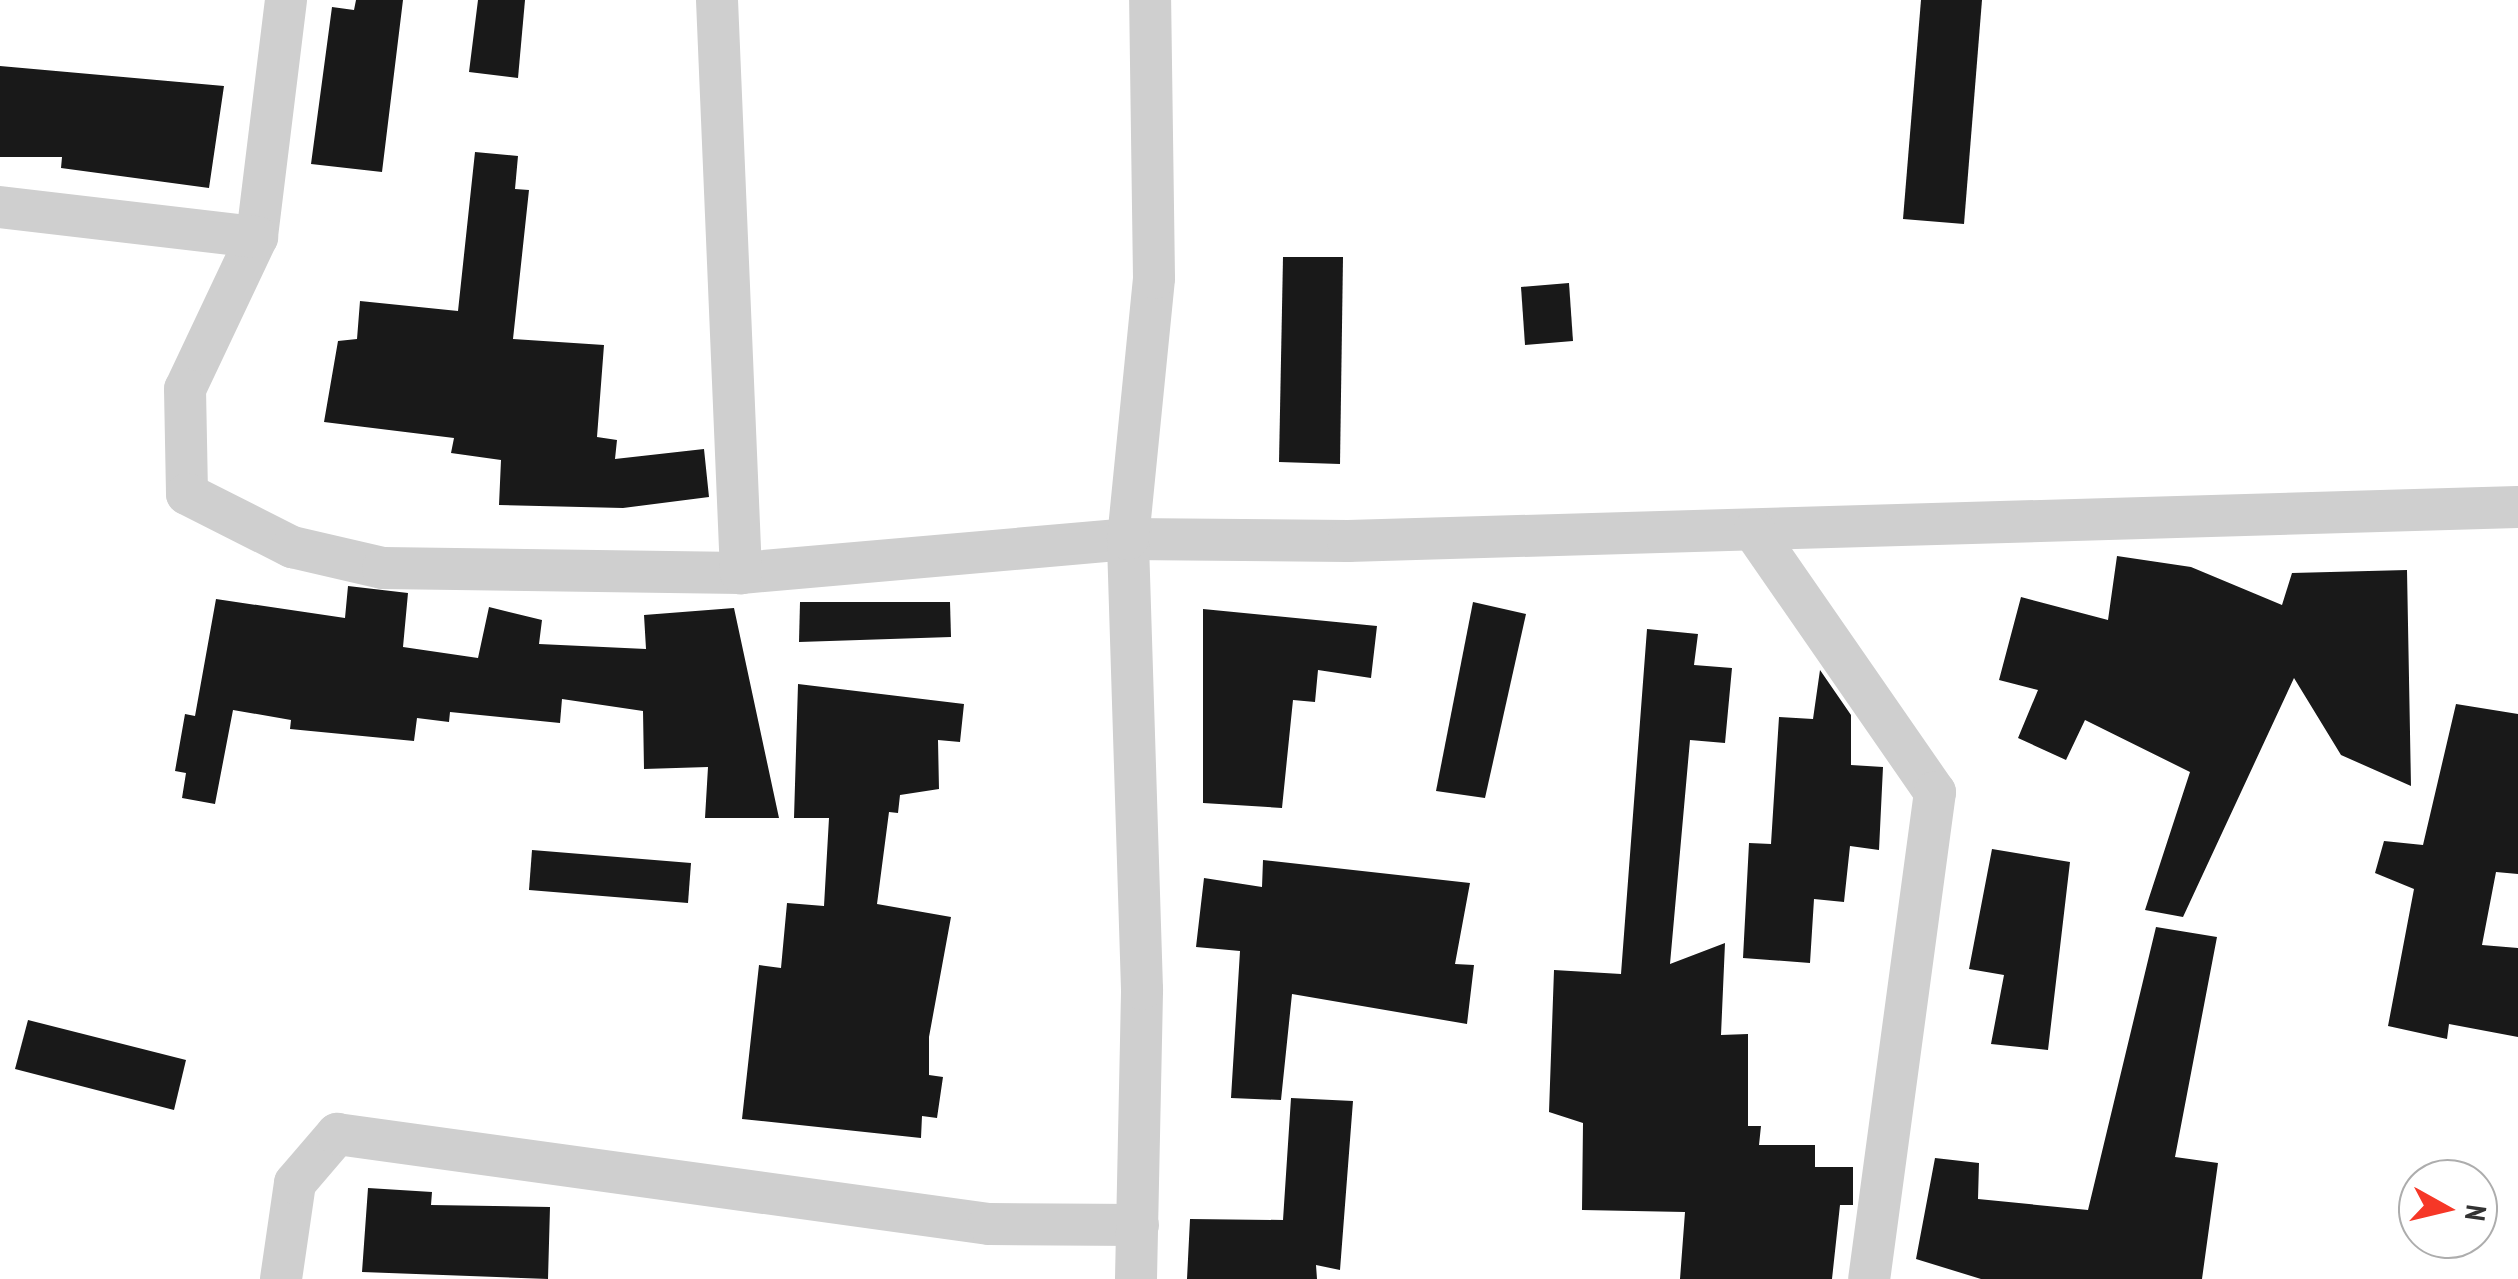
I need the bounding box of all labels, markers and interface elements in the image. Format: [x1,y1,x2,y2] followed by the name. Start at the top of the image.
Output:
[2398,1159,2498,1259] north arrow
[2457,1203,2496,1223] text: N

